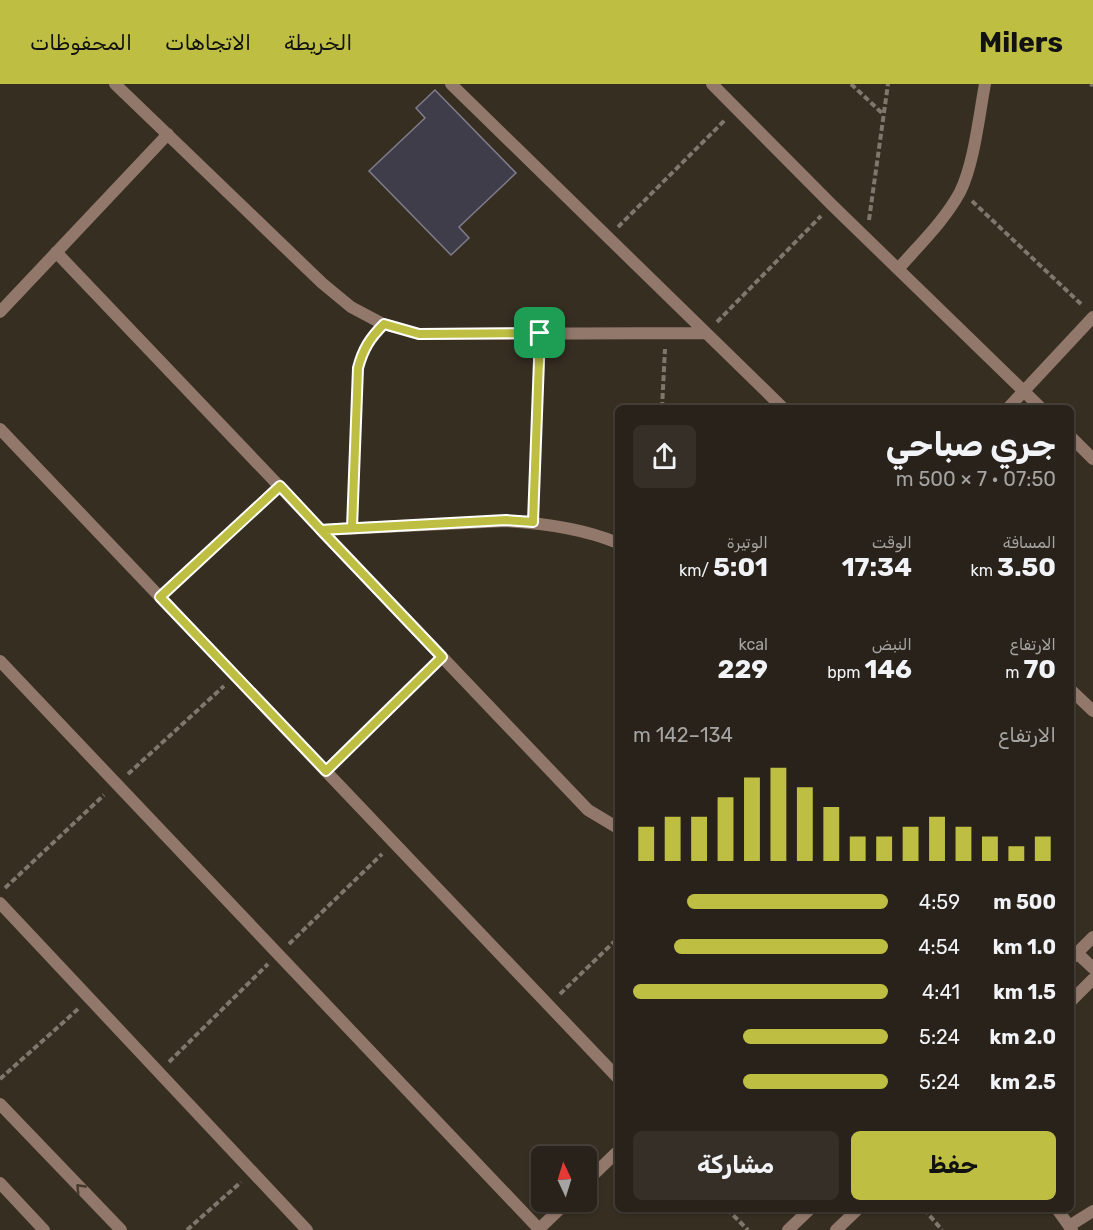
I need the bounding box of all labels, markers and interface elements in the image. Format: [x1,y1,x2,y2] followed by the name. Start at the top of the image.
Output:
[979,26,1063,59] text: Milers
[30,30,132,55] text: المحفوظات
[165,30,251,55] text: الاتجاهات
[284,30,352,55] text: الخريطة
[514,307,565,358] pin
[523,316,556,349] icon: arrive
[633,425,696,488] button: share
[886,425,1056,464] text: جري صباحي
[896,467,1056,491] text: 07:50 · 7 × 500 m
[727,533,768,552] text: الوتيرة
[872,533,912,552] text: الوقت
[1003,533,1056,552] text: المسافة
[713,552,768,583] text: 5:01
[842,552,912,583] text: 17:34
[997,552,1056,583] text: 3.50
[679,561,713,580] text: /km
[971,561,997,580] text: km
[739,635,768,654] text: kcal
[872,635,912,654] text: النبض
[1010,635,1056,654] text: الارتفاع
[718,654,768,685] text: 229
[864,654,912,685] text: 146
[1023,654,1056,685] text: 70
[827,663,864,682] text: bpm
[1005,663,1023,682] text: m
[633,723,733,747] text: 134–142 m
[998,723,1056,747] text: الارتفاع
[919,890,960,914] text: 4:59
[993,890,1056,914] text: 500 m
[918,935,960,959] text: 4:54
[993,935,1056,959] text: 1.0 km
[922,980,960,1004] text: 4:41
[993,980,1056,1004] text: 1.5 km
[919,1025,960,1049] text: 5:24
[990,1025,1056,1049] text: 2.0 km
[919,1070,960,1094] text: 5:24
[990,1070,1056,1094] text: 2.5 km
[633,1131,839,1200] button: مشاركة
[851,1131,1056,1200] button: حفظ
[531,1146,597,1212] north arrow
[531,1146,597,1212] map controls
[76,1184,87,1194] one-way arrow

